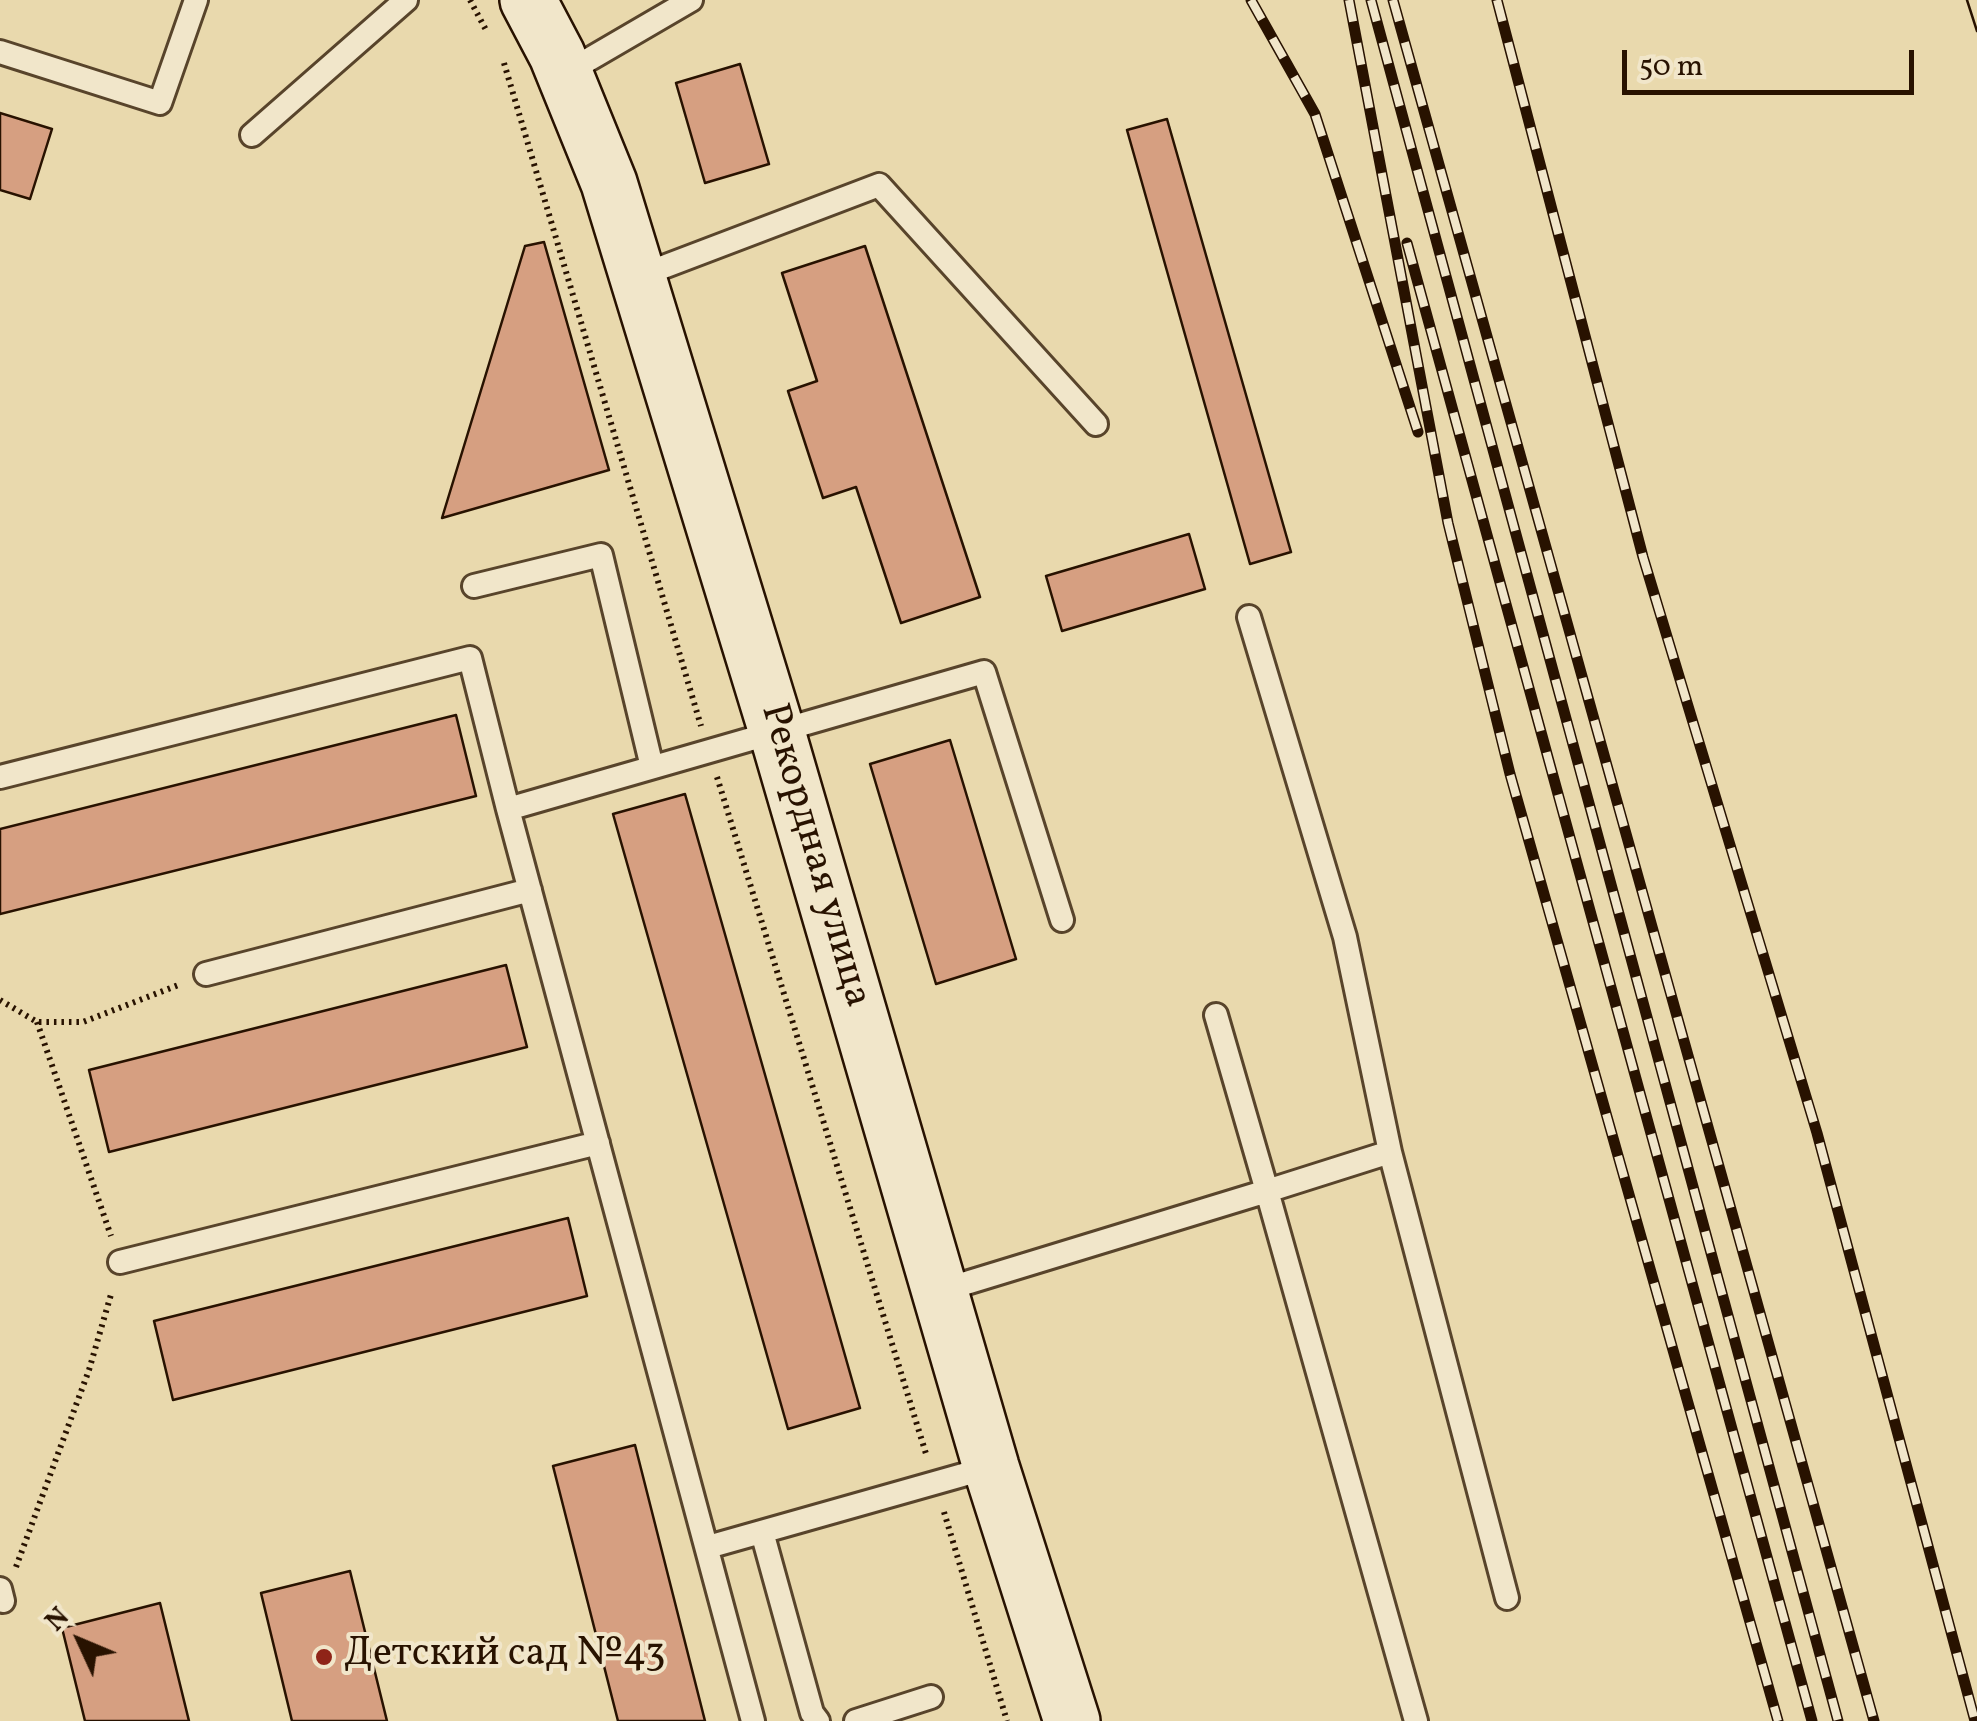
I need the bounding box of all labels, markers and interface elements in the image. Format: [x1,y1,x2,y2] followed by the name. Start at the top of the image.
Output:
[1627,30,1920,92] scale bar
[1639,46,1703,88] text: 50 m
[747,699,879,1013] street label: Рекордная улица
[30,1591,130,1691] north arrow
[37,1599,79,1641] text: N
[344,1633,666,1681] place label: Детский сад №43
[313,1646,335,1668] marker: Детский сад №43

